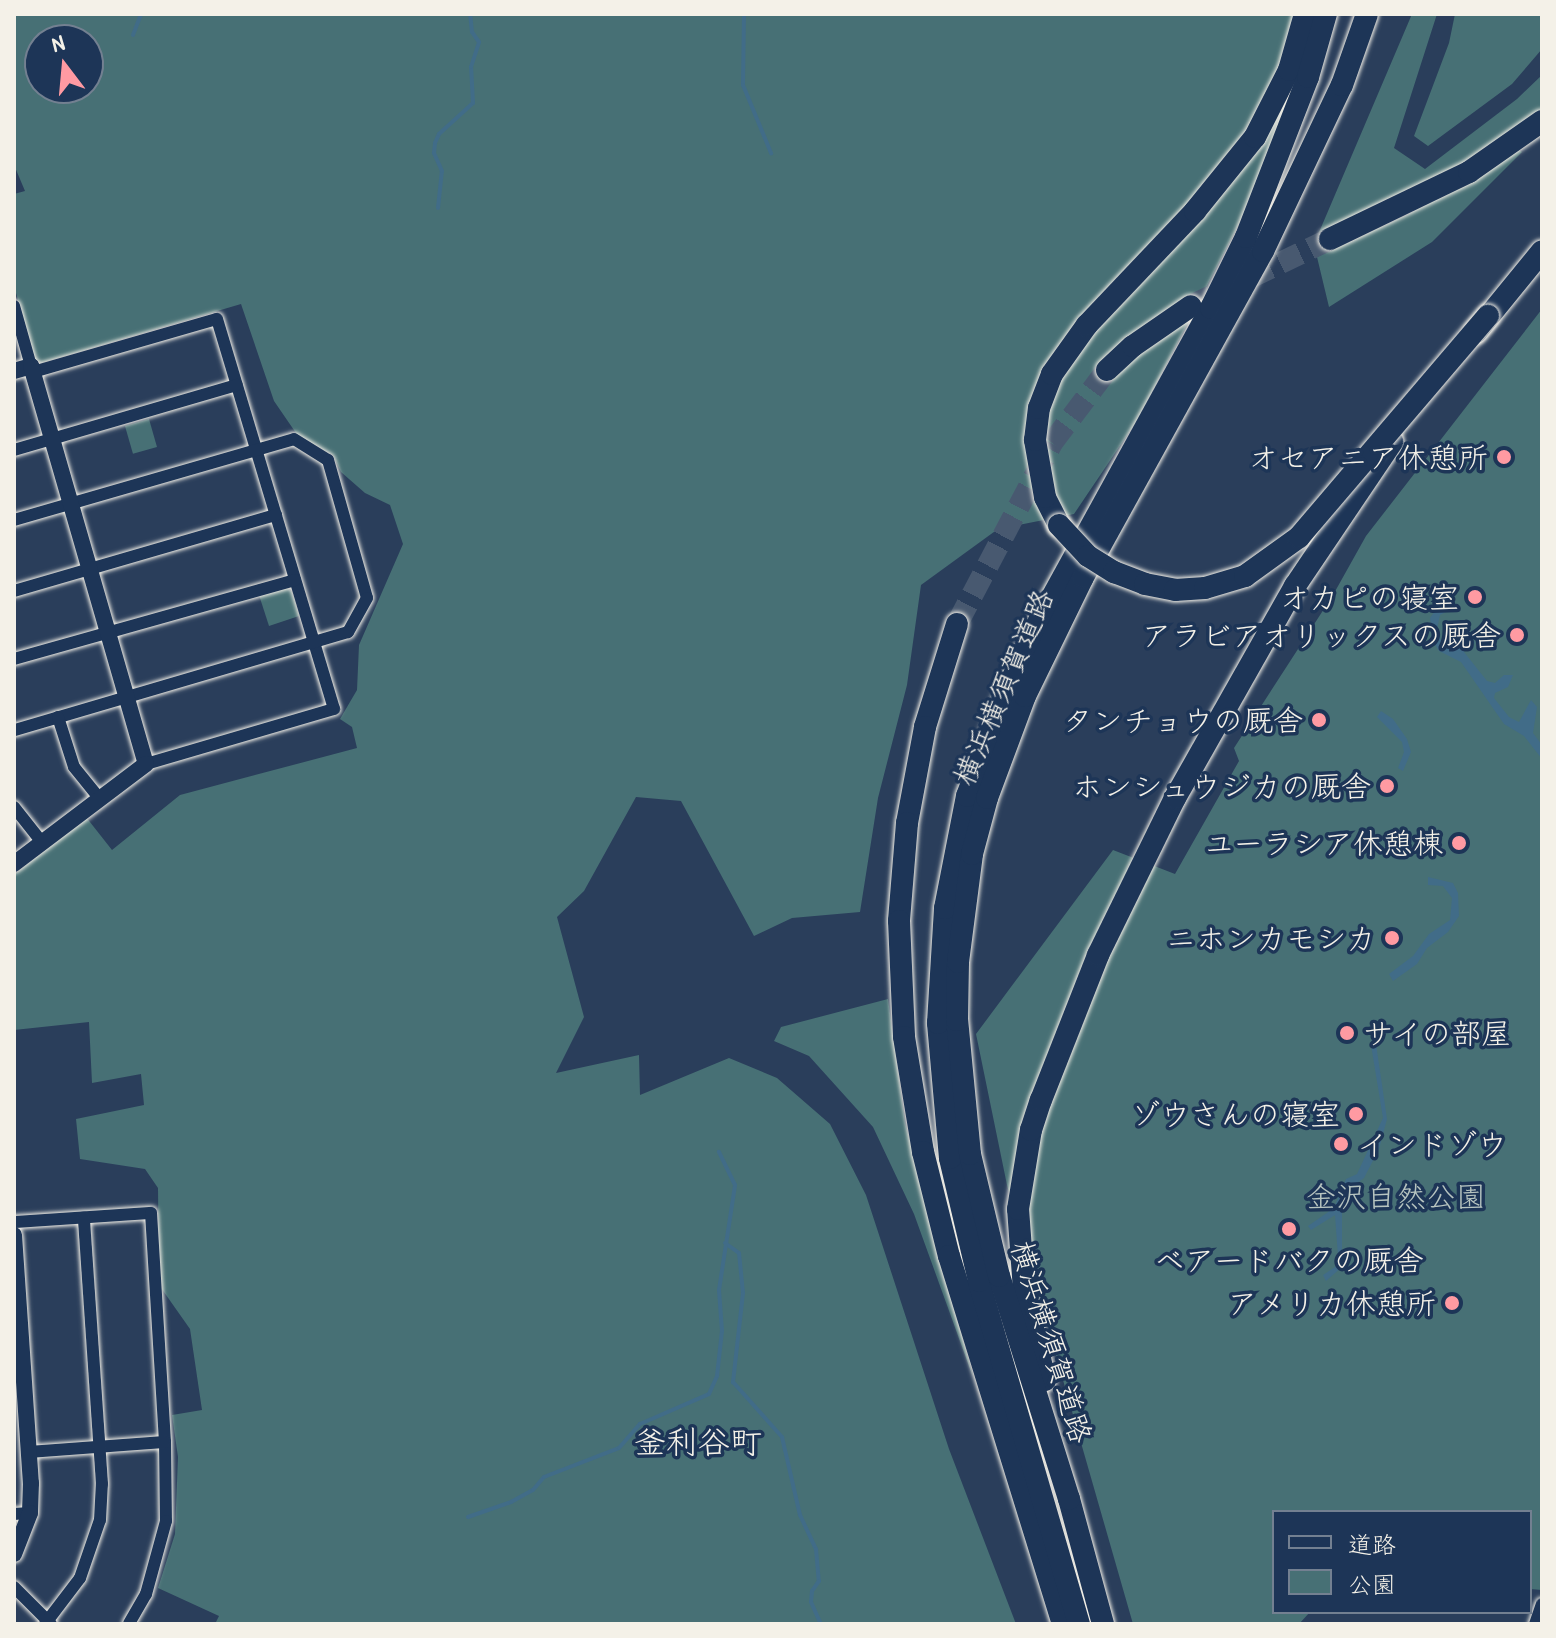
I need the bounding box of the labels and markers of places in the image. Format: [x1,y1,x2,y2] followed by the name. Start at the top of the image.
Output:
[1248,439,1488,475] place label: オセアニア休憩所
[1495,448,1513,466] marker: オセアニア休憩所
[1279,579,1459,615] place label: オカピの寝室
[1466,588,1484,606] marker: オカピの寝室
[1141,617,1501,653] place label: アラビアオリックスの厩舎
[1508,626,1526,644] marker: アラビアオリックスの厩舎
[1063,702,1303,738] place label: タンチョウの厩舎
[1310,711,1328,729] marker: タンチョウの厩舎
[1071,768,1371,804] place label: ホンシュウジカの厩舎
[1378,777,1396,795] marker: ホンシュウジカの厩舎
[1204,825,1443,861] place label: ユーラシア休憩棟
[1450,834,1468,852] marker: ユーラシア休憩棟
[1166,920,1376,956] place label: ニホンカモシカ
[1383,929,1401,947] marker: ニホンカモシカ
[1363,1015,1513,1051] place label: サイの部屋
[1338,1024,1356,1042] marker: サイの部屋
[1130,1096,1340,1132] place label: ゾウさんの寝室
[1347,1105,1365,1123] marker: ゾウさんの寝室
[1357,1126,1507,1162] place label: インドゾウ
[1332,1135,1350,1153] marker: インドゾウ
[1280,1220,1298,1238] marker: ベアードバクの厩舎
[1155,1242,1423,1278] place label: ベアードバクの厩舎
[1226,1285,1436,1321] place label: アメリカ休憩所
[1443,1294,1461,1312] marker: アメリカ休憩所

